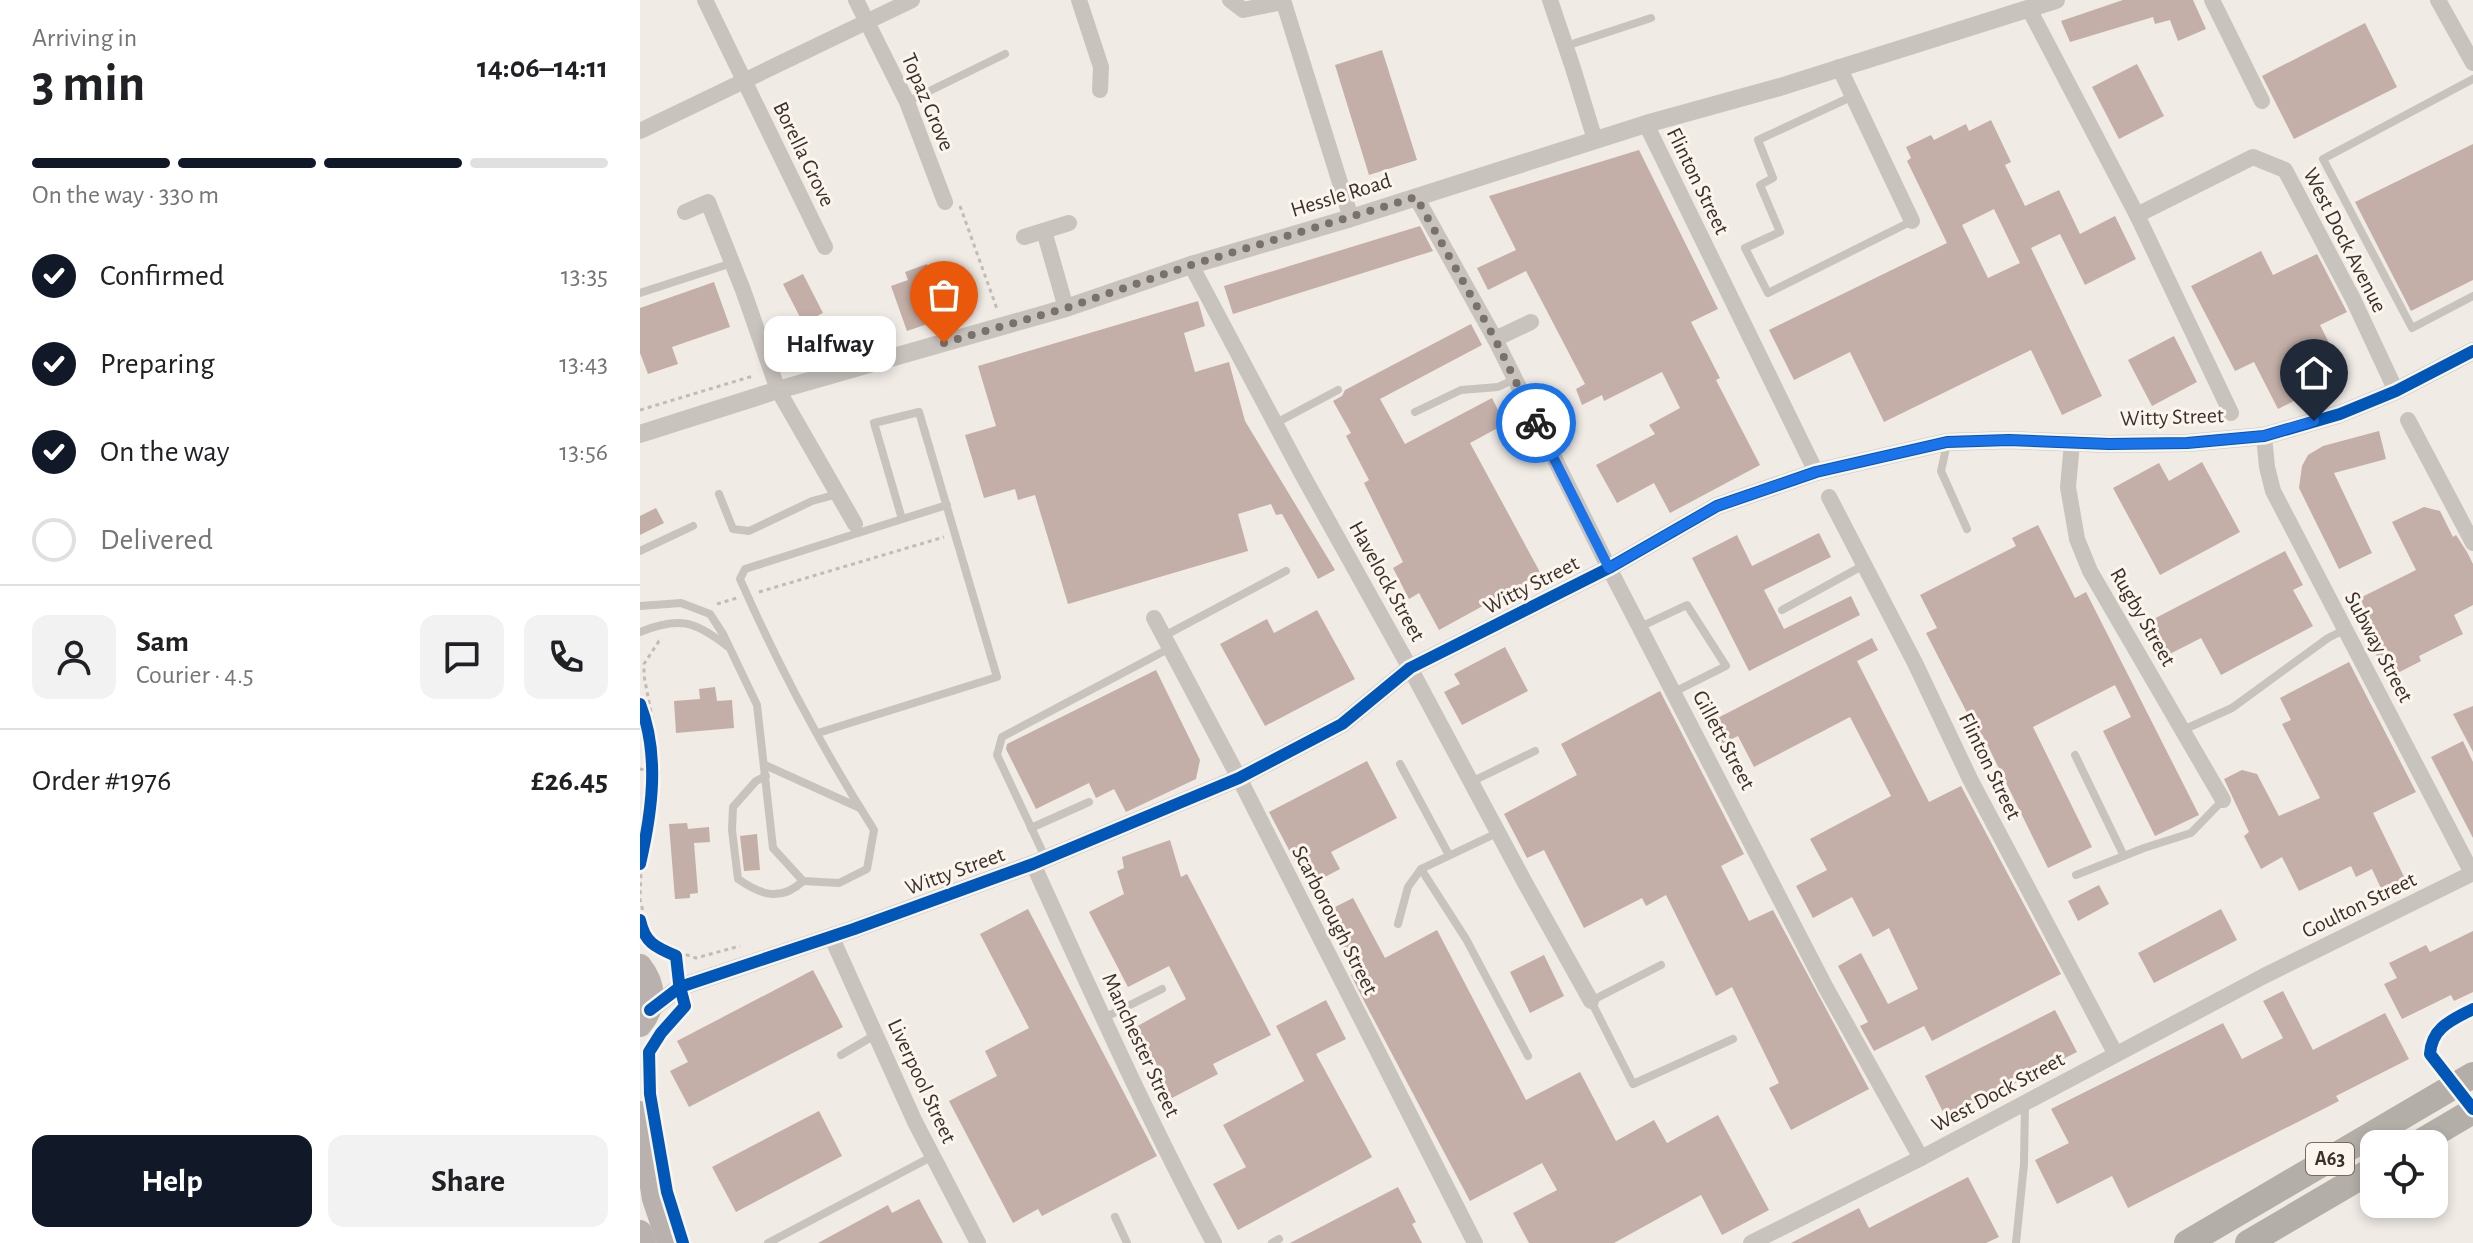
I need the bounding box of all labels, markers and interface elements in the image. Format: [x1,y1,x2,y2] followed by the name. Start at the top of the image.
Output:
[32,25,137,51] text: Arriving in
[898,50,958,154] street label: Topaz Grove
[477,53,608,83] text: 14:06–14:11
[32,58,145,110] text: 3 min
[769,98,839,210] street label: Borella Grove
[1663,124,1733,238] street label: Flinton Street
[2299,164,2391,316] street label: West Dock Avenue
[1288,169,1394,221] street label: Hessle Road
[32,182,219,208] text: On the way · 330 m
[32,254,76,298] icon: check
[100,261,224,291] text: Confirmed
[910,261,978,343] pin
[561,263,608,289] text: 13:35
[922,273,966,317] icon: bag
[764,315,896,371] callout: Halfway
[786,331,874,357] text: Halfway
[2280,339,2348,421] pin
[32,342,76,386] icon: check
[100,349,215,379] text: Preparing
[559,351,608,377] text: 13:43
[2292,351,2336,395] icon: home
[1496,383,1576,463] courier
[1514,401,1558,445] icon: bike
[2120,404,2224,430] street label: Witty Street
[32,430,76,474] icon: check
[100,437,229,467] text: On the way
[559,439,608,465] text: 13:56
[1345,517,1429,645] street label: Havelock Street
[100,525,213,555] text: Delivered
[1480,552,1582,618] street label: Witty Street
[2106,564,2180,670] street label: Rugby Street
[2341,588,2417,706] street label: Subway Street
[32,615,116,699] button: person
[420,615,504,699] button: chat
[524,615,608,699] button: phone
[136,627,189,657] text: Sam
[136,662,254,688] text: Courier · 4.5
[1689,687,1759,793] street label: Gillett Street
[1955,709,2025,823] street label: Flinton Street
[32,766,171,796] text: Order #1976
[531,766,608,796] text: £26.45
[1288,842,1382,998] street label: Scarborough Street
[902,843,1008,899] street label: Witty Street
[2298,868,2420,942] street label: Goulton Street
[1098,970,1184,1120] street label: Manchester Street
[884,1015,960,1147] street label: Liverpool Street
[1928,1048,2068,1136] street label: West Dock Street
[2360,1130,2448,1218] map controls
[2360,1130,2448,1218] button: locate
[32,1135,312,1227] button: Help
[328,1135,608,1227] button: Share
[2306,1143,2354,1175] road number: A63

